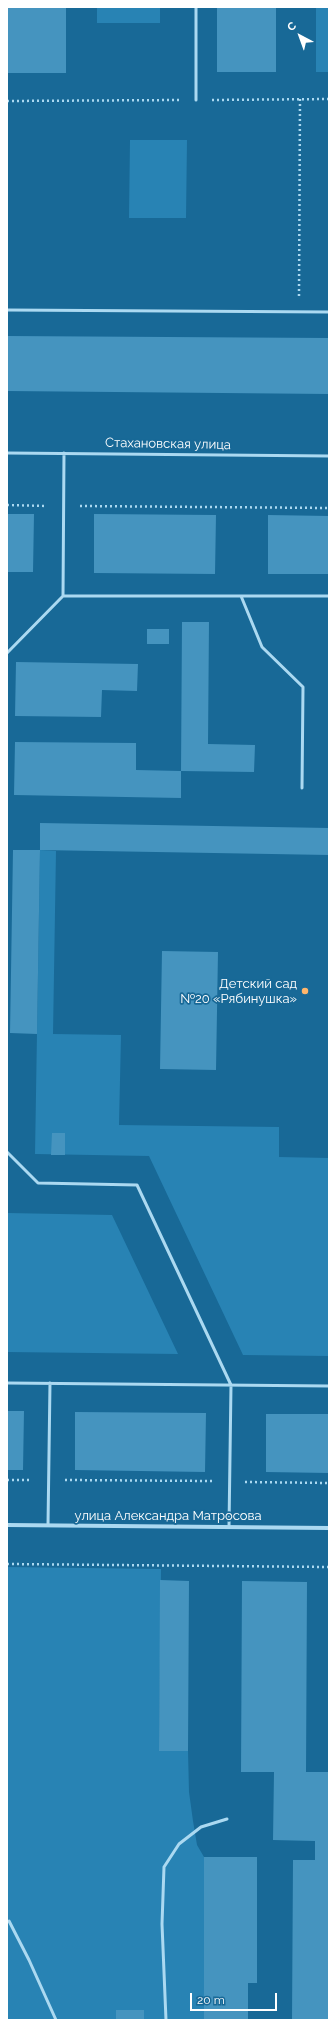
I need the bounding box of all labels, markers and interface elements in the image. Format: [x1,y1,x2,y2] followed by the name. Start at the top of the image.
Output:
[280,16,320,56] north arrow
[285,19,299,34] text: С
[105,435,231,453] street label: Стахановская улица
[180,976,297,1007] place label: Детский сад №20 «Рябинушка»
[300,986,310,996] marker: Детский сад №20 «Рябинушка»
[74,1508,262,1524] street label: улица Александра Матросова
[192,1985,279,2011] scale bar
[197,1993,225,2007] text: 20 m

